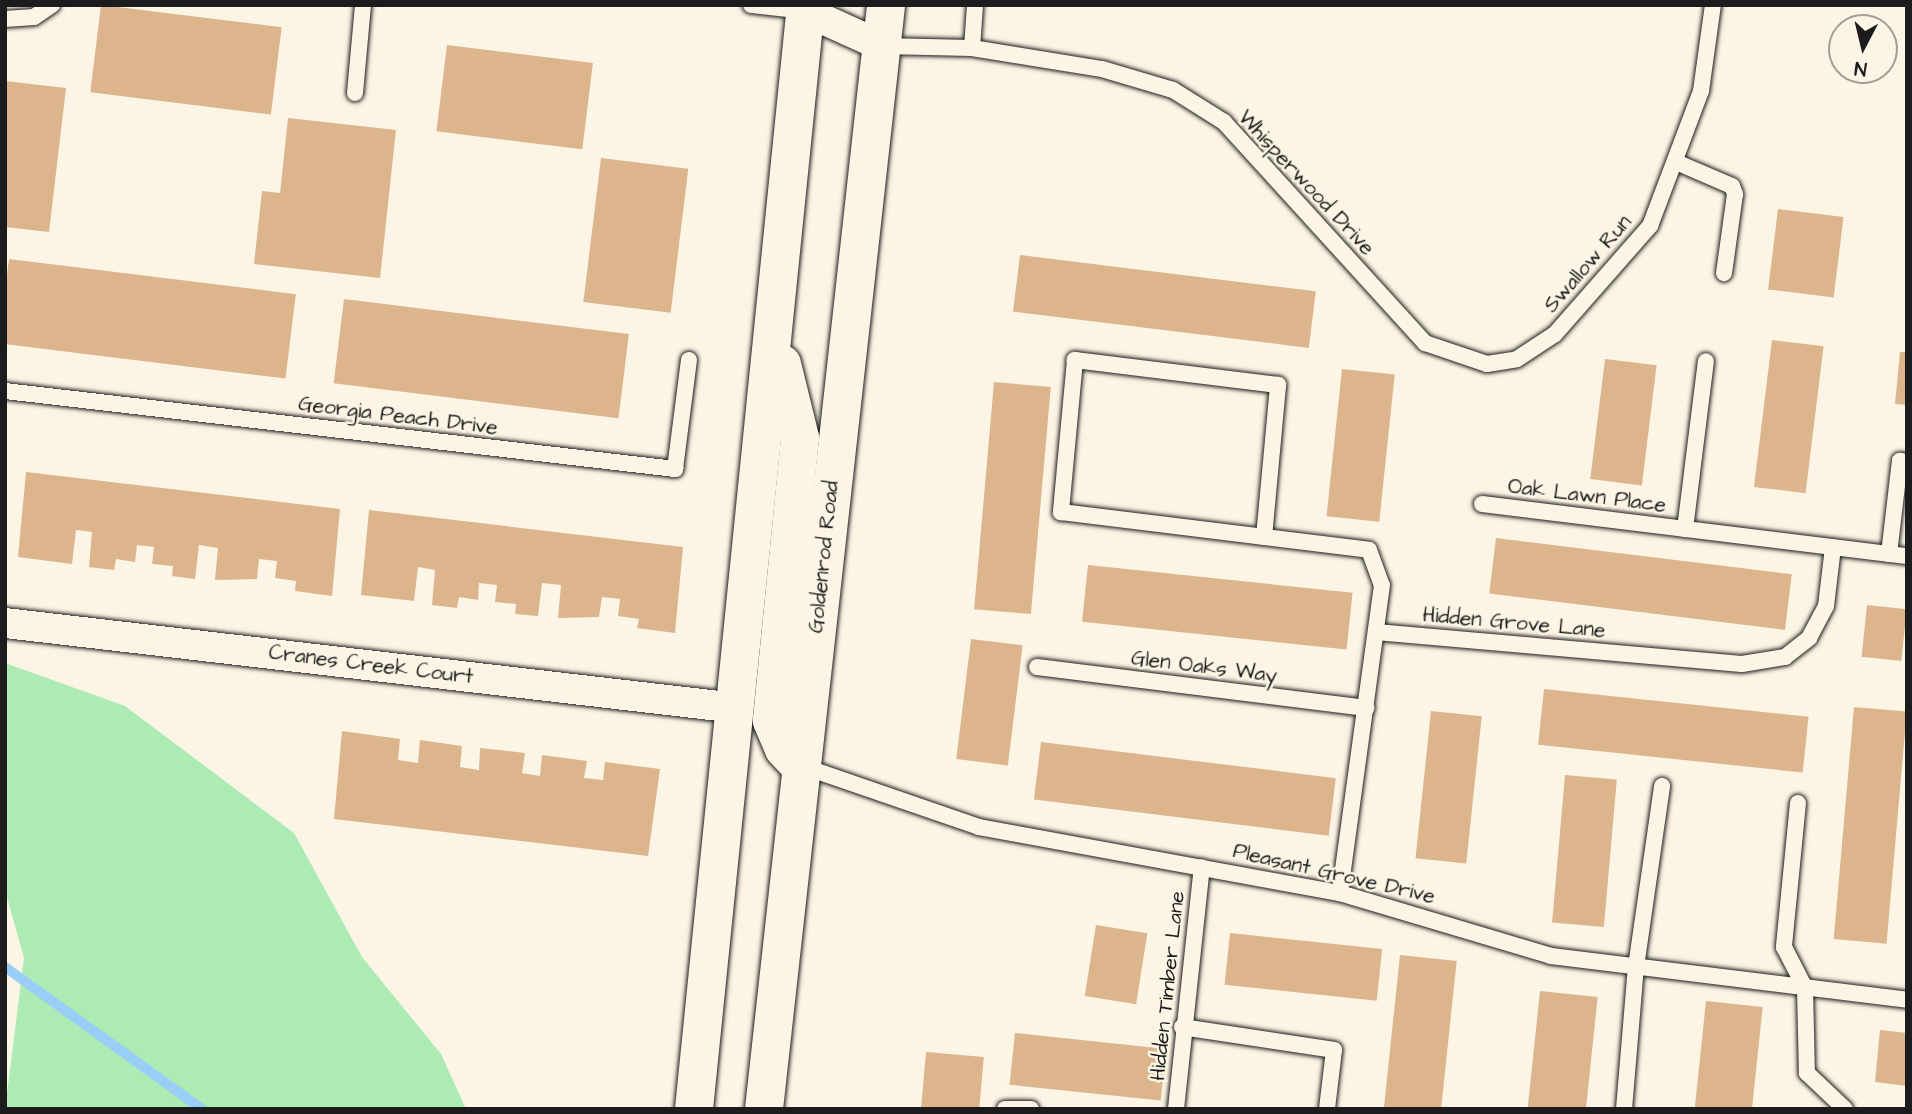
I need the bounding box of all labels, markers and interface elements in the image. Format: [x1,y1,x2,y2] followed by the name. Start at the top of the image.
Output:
[1828,14,1898,84] north arrow
[1853,54,1868,82] text: N
[1232,105,1380,261] street label: Whisperwood Drive
[1539,210,1637,318] street label: Swallow Run
[297,391,499,441] street label: Georgia Peach Drive
[1506,474,1668,518] street label: Oak Lawn Place
[803,480,845,634] street label: Goldenrod Road
[1422,602,1606,644] street label: Hidden Grove Lane
[267,640,475,690] street label: Cranes Creek Court
[1130,646,1278,688] street label: Glen Oaks Way
[1231,838,1437,910] street label: Pleasant Grove Drive
[1146,890,1190,1082] street label: Hidden Timber Lane

